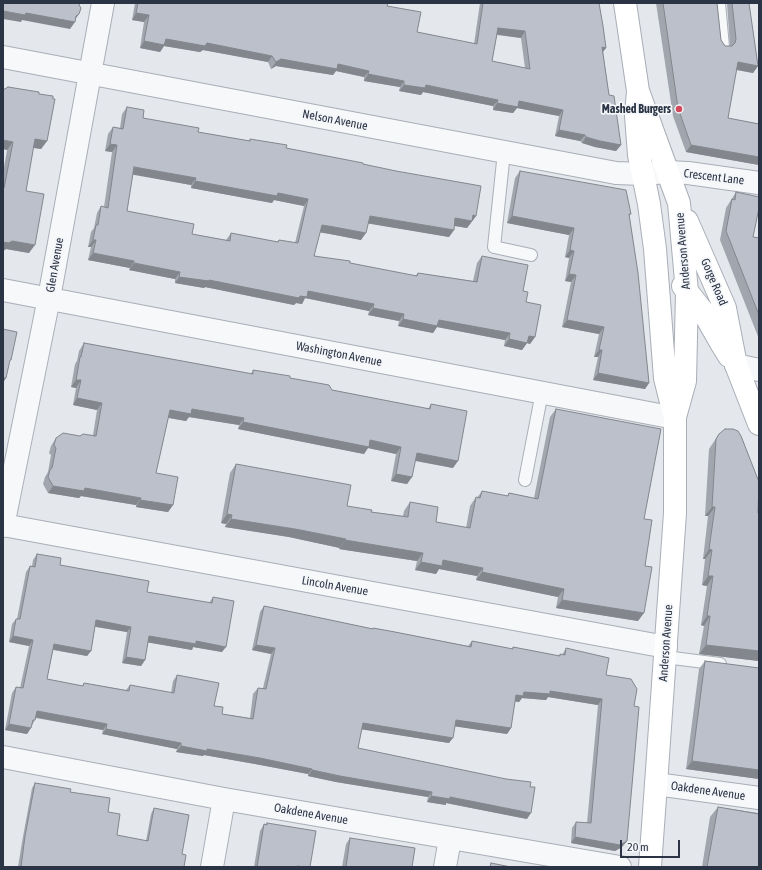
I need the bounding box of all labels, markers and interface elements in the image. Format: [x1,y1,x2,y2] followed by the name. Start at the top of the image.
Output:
[602,102,671,116] place label: Mashed Burgers
[674,104,684,114] marker: Mashed Burgers
[301,107,369,133] street label: Nelson Avenue
[683,166,745,188] street label: Crescent Lane
[672,212,694,290] street label: Anderson Avenue
[43,236,67,294] street label: Glen Avenue
[698,256,730,308] street label: Gorge Road
[295,339,383,369] street label: Washington Avenue
[301,573,369,599] street label: Lincoln Avenue
[656,604,676,682] street label: Anderson Avenue
[670,779,746,803] street label: Oakdene Avenue
[273,800,349,828] street label: Oakdene Avenue
[622,832,682,858] scale bar
[627,840,649,854] text: 20 m

